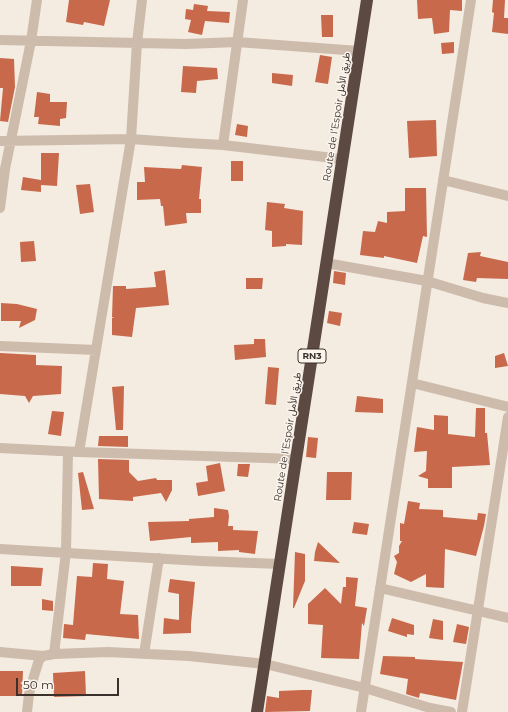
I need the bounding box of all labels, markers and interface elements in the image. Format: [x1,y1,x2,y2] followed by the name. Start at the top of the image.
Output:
[321,52,353,182] street label: Route de l’Espoir طريق الأمل
[298,349,326,363] road number: RN3
[272,372,304,502] street label: Route de l’Espoir طريق الأمل
[18,670,121,696] scale bar
[23,677,54,692] text: 50 m

